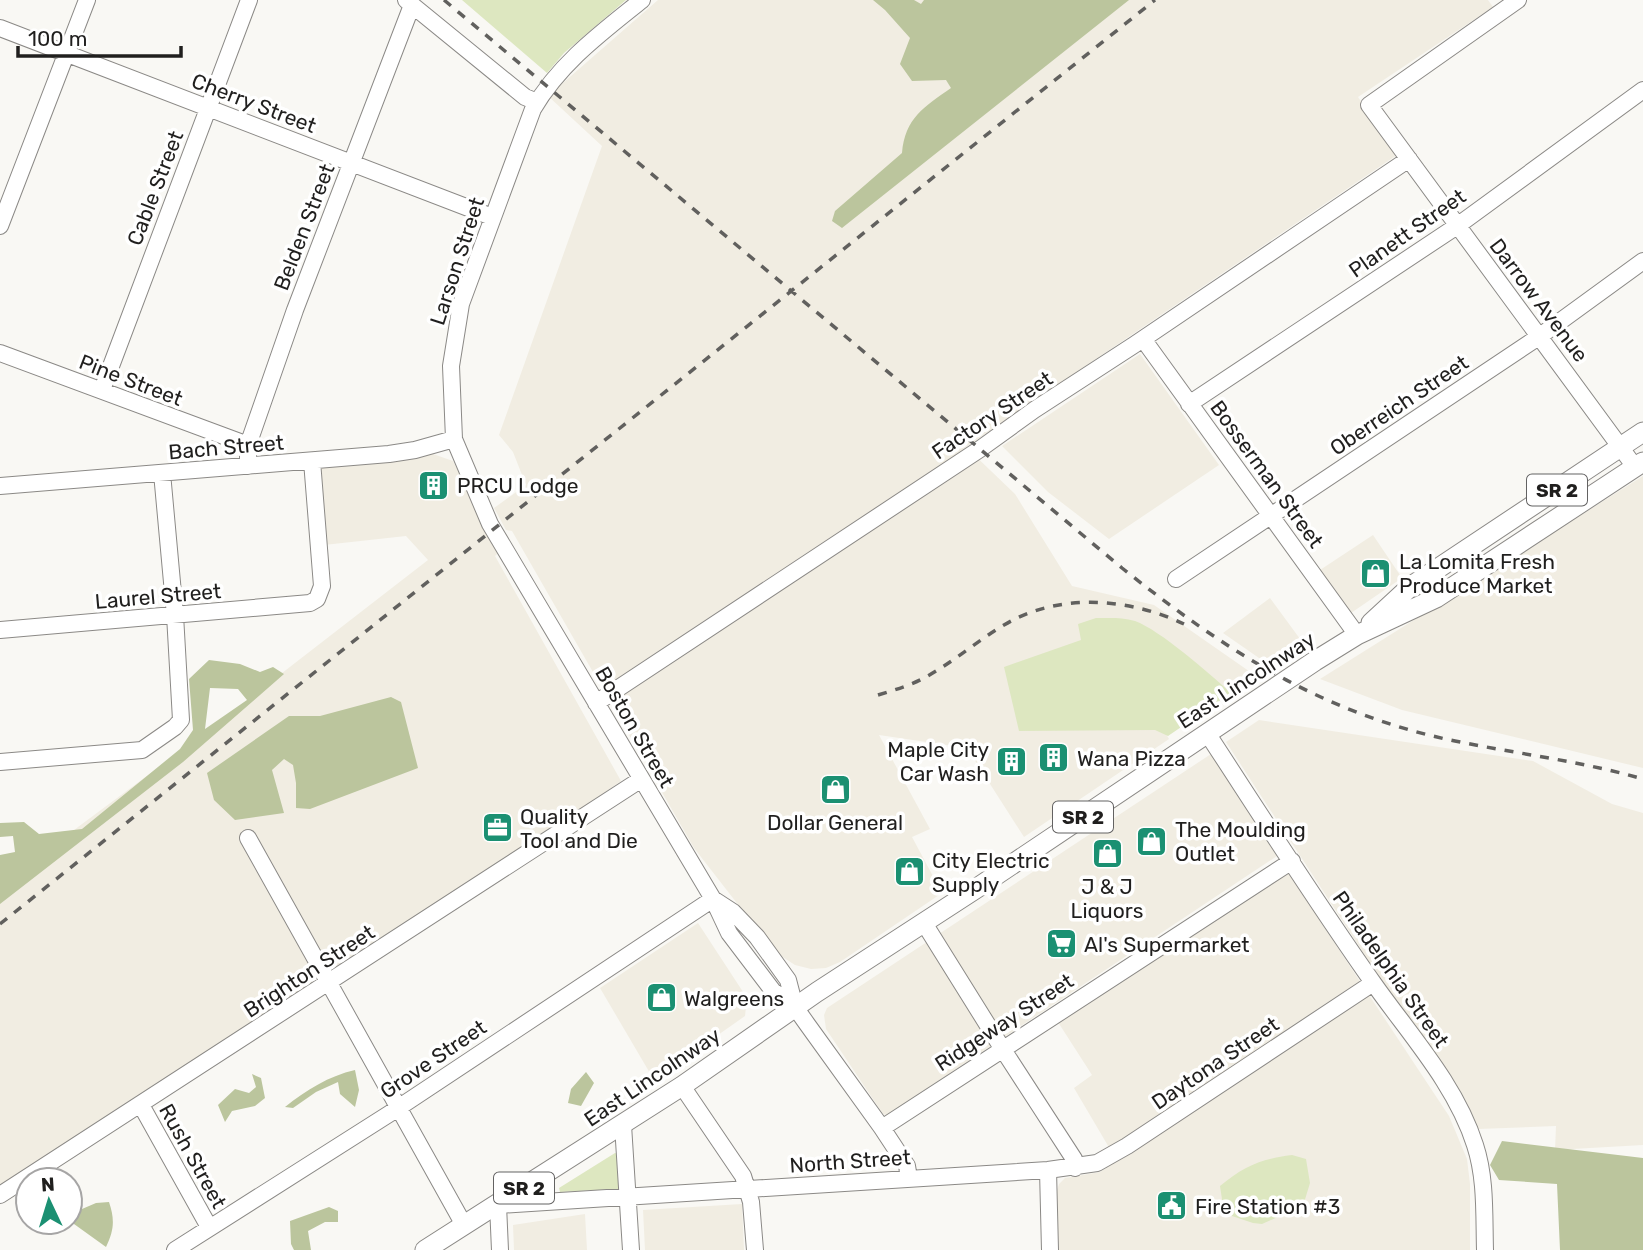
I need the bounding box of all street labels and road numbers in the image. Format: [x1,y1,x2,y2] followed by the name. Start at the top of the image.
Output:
[188,68,320,138] street label: Cherry Street
[122,127,188,249] street label: Cable Street
[268,160,340,294] street label: Belden Street
[1344,184,1470,282] street label: Planett Street
[425,194,489,328] street label: Larson Street
[1484,233,1594,367] street label: Darrow Avenue
[76,349,186,411] street label: Pine Street
[1325,350,1473,460] street label: Oberreich Street
[927,365,1057,465] street label: Factory Street
[1205,395,1329,553] street label: Bosserman Street
[167,429,285,465] street label: Bach Street
[1527,475,1587,505] road number: SR 2
[94,578,222,614] street label: Laurel Street
[1173,626,1320,734] street label: East Lincolnway
[590,662,680,792] street label: Boston Street
[1053,802,1113,832] road number: SR 2
[1328,886,1454,1052] street label: Philadelphia Street
[239,919,379,1023] street label: Brighton Street
[930,968,1078,1076] street label: Ridgeway Street
[1147,1011,1283,1115] street label: Daytona Street
[375,1014,491,1104] street label: Grove Street
[579,1022,725,1132] street label: East Lincolnway
[154,1099,232,1213] street label: Rush Street
[789,1144,911,1178] street label: North Street
[494,1172,554,1204] road number: SR 2

